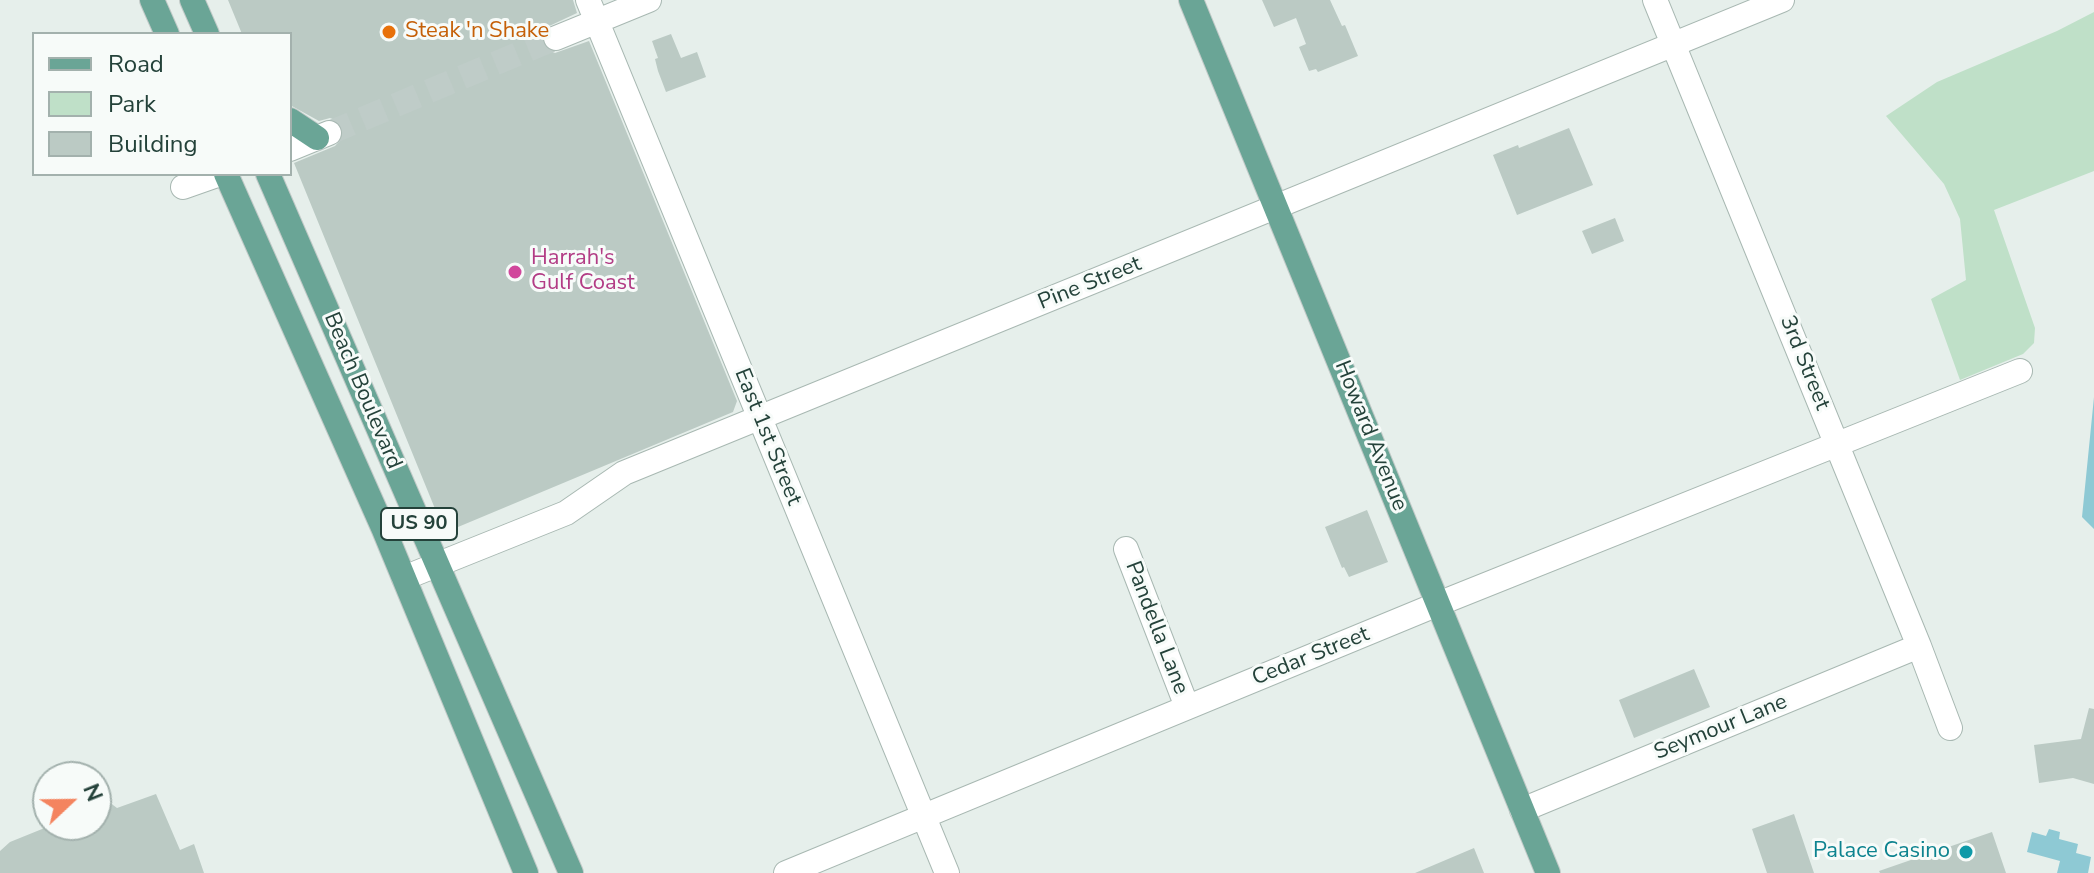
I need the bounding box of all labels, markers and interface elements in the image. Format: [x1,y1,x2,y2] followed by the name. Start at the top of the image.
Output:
[405,19,549,45] place label: Steak 'n Shake
[380,23,398,41] marker: Steak 'n Shake
[32,32,292,176] legend
[108,48,164,80] text: Road
[108,88,156,120] text: Park
[108,128,198,160] text: Building
[531,246,635,298] place label: Harrah's Gulf Coast
[1035,251,1145,317] street label: Pine Street
[506,263,524,281] marker: Harrah's Gulf Coast
[317,309,407,473] street label: Beach Boulevard
[1773,312,1835,414] street label: 3rd Street
[1328,357,1412,515] street label: Howard Avenue
[728,365,806,509] street label: East 1st Street
[381,508,457,540] road number: US 90
[1119,558,1193,698] street label: Pandella Lane
[1249,622,1373,692] street label: Cedar Street
[1651,689,1791,767] street label: Seymour Lane
[32,761,112,841] north arrow
[75,780,109,806] text: N
[1813,839,1950,865] place label: Palace Casino
[1957,843,1975,861] marker: Palace Casino

